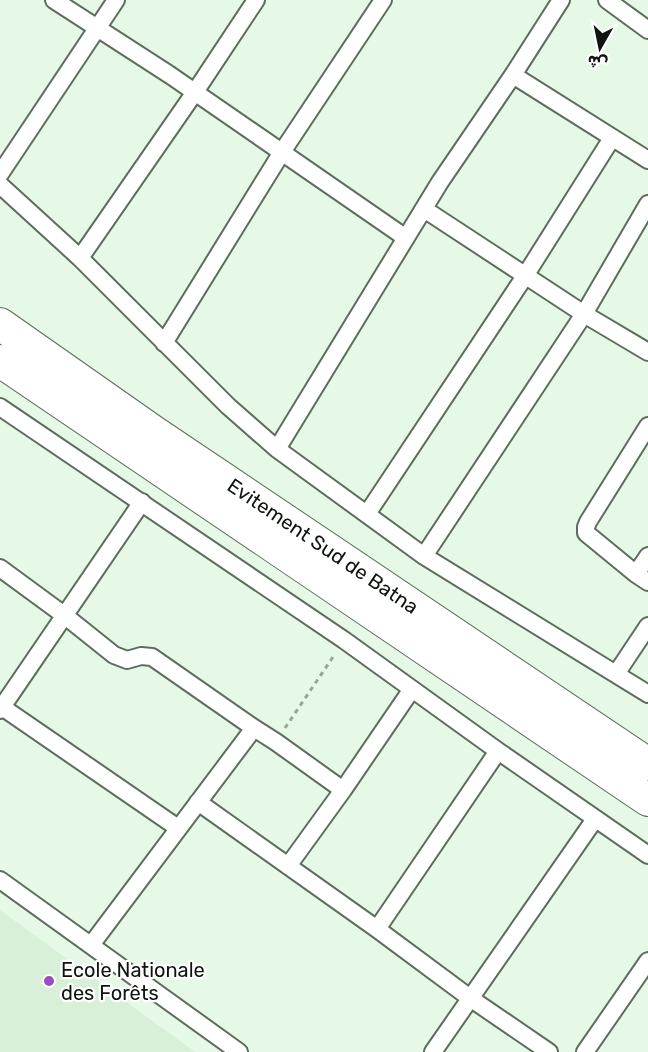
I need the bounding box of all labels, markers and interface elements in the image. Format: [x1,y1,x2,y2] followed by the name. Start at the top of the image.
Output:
[570,18,630,78] north arrow
[586,51,609,73] text: ش
[223,473,423,619] street label: Evitement Sud de Batna
[61,958,205,1005] place label: Ecole Nationale des Forêts
[42,974,56,988] marker: Ecole Nationale des Forêts

